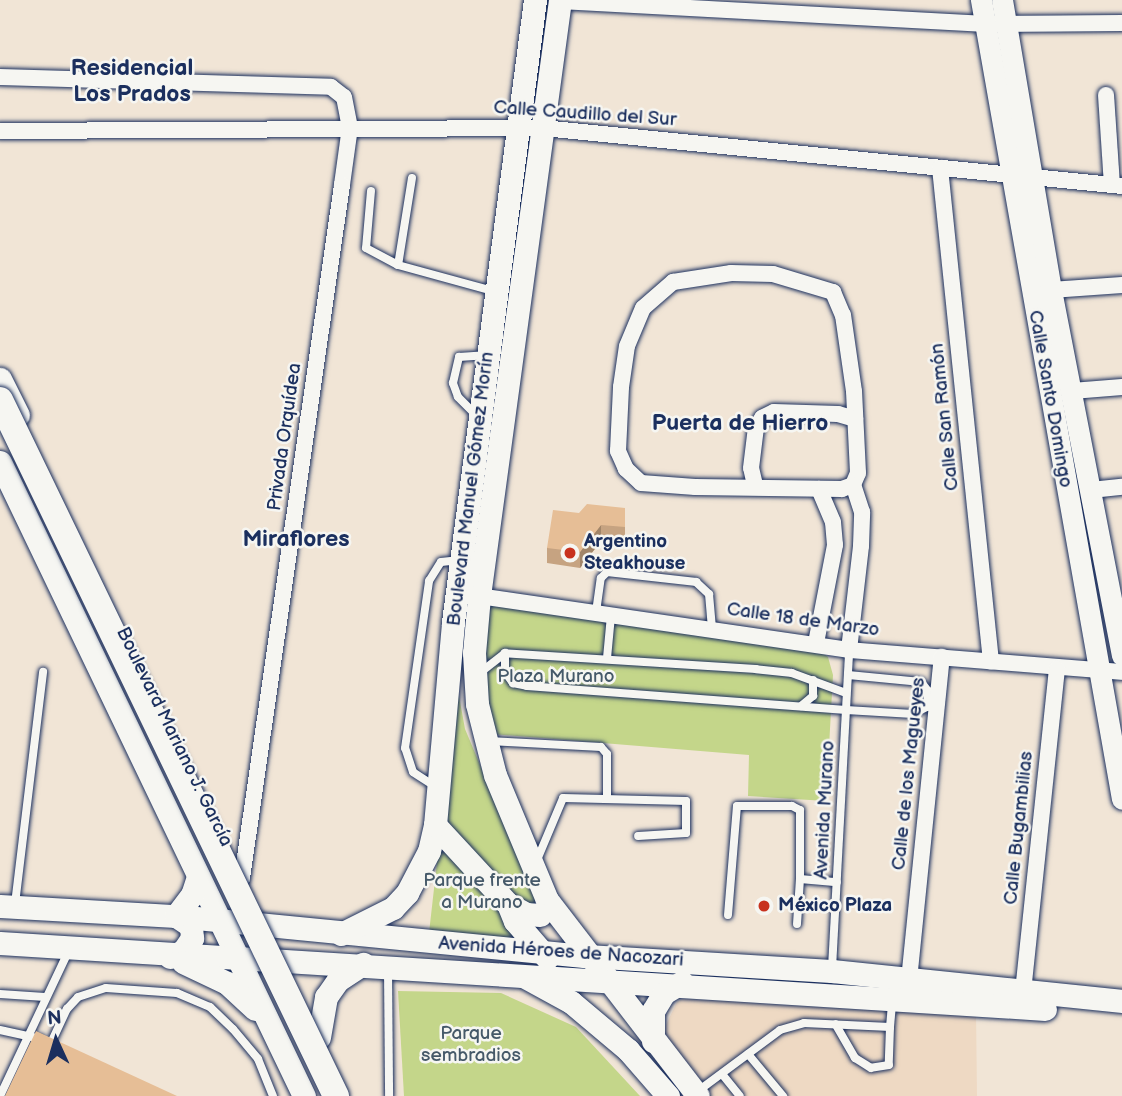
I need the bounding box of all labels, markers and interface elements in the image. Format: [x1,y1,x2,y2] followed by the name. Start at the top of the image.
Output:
[71,54,193,108] district label: Residencial Los Prados
[492,96,678,132] street label: Calle Caudillo del Sur
[1023,308,1077,490] street label: Calle Santo Domingo
[926,342,964,492] street label: Calle San Ramón
[443,351,499,627] street label: Boulevard Manuel Gómez Morín
[263,362,307,512] street label: Privada Orquídea
[652,409,828,437] district label: Puerta de Hierro
[243,525,349,553] district label: Miraflores
[584,531,686,575] place label: Argentino Steakhouse
[562,545,578,561] marker: Argentino Steakhouse
[725,598,881,642] street label: Calle 18 de Marzo
[111,623,237,851] street label: Boulevard Mariano J. García
[497,666,615,688] park label: Plaza Murano
[888,677,930,871] street label: Calle de los Magueyes
[810,740,840,880] street label: Avenida Murano
[1000,750,1038,906] street label: Calle Bugambilias
[423,870,541,914] park label: Parque frente a Murano
[778,895,892,917] place label: México Plaza
[756,898,772,914] marker: México Plaza
[438,932,684,972] street label: Avenida Héroes de Nacozari
[21,1005,91,1075] north arrow
[47,1007,62,1031] text: N
[421,1023,521,1067] park label: Parque sembradios

